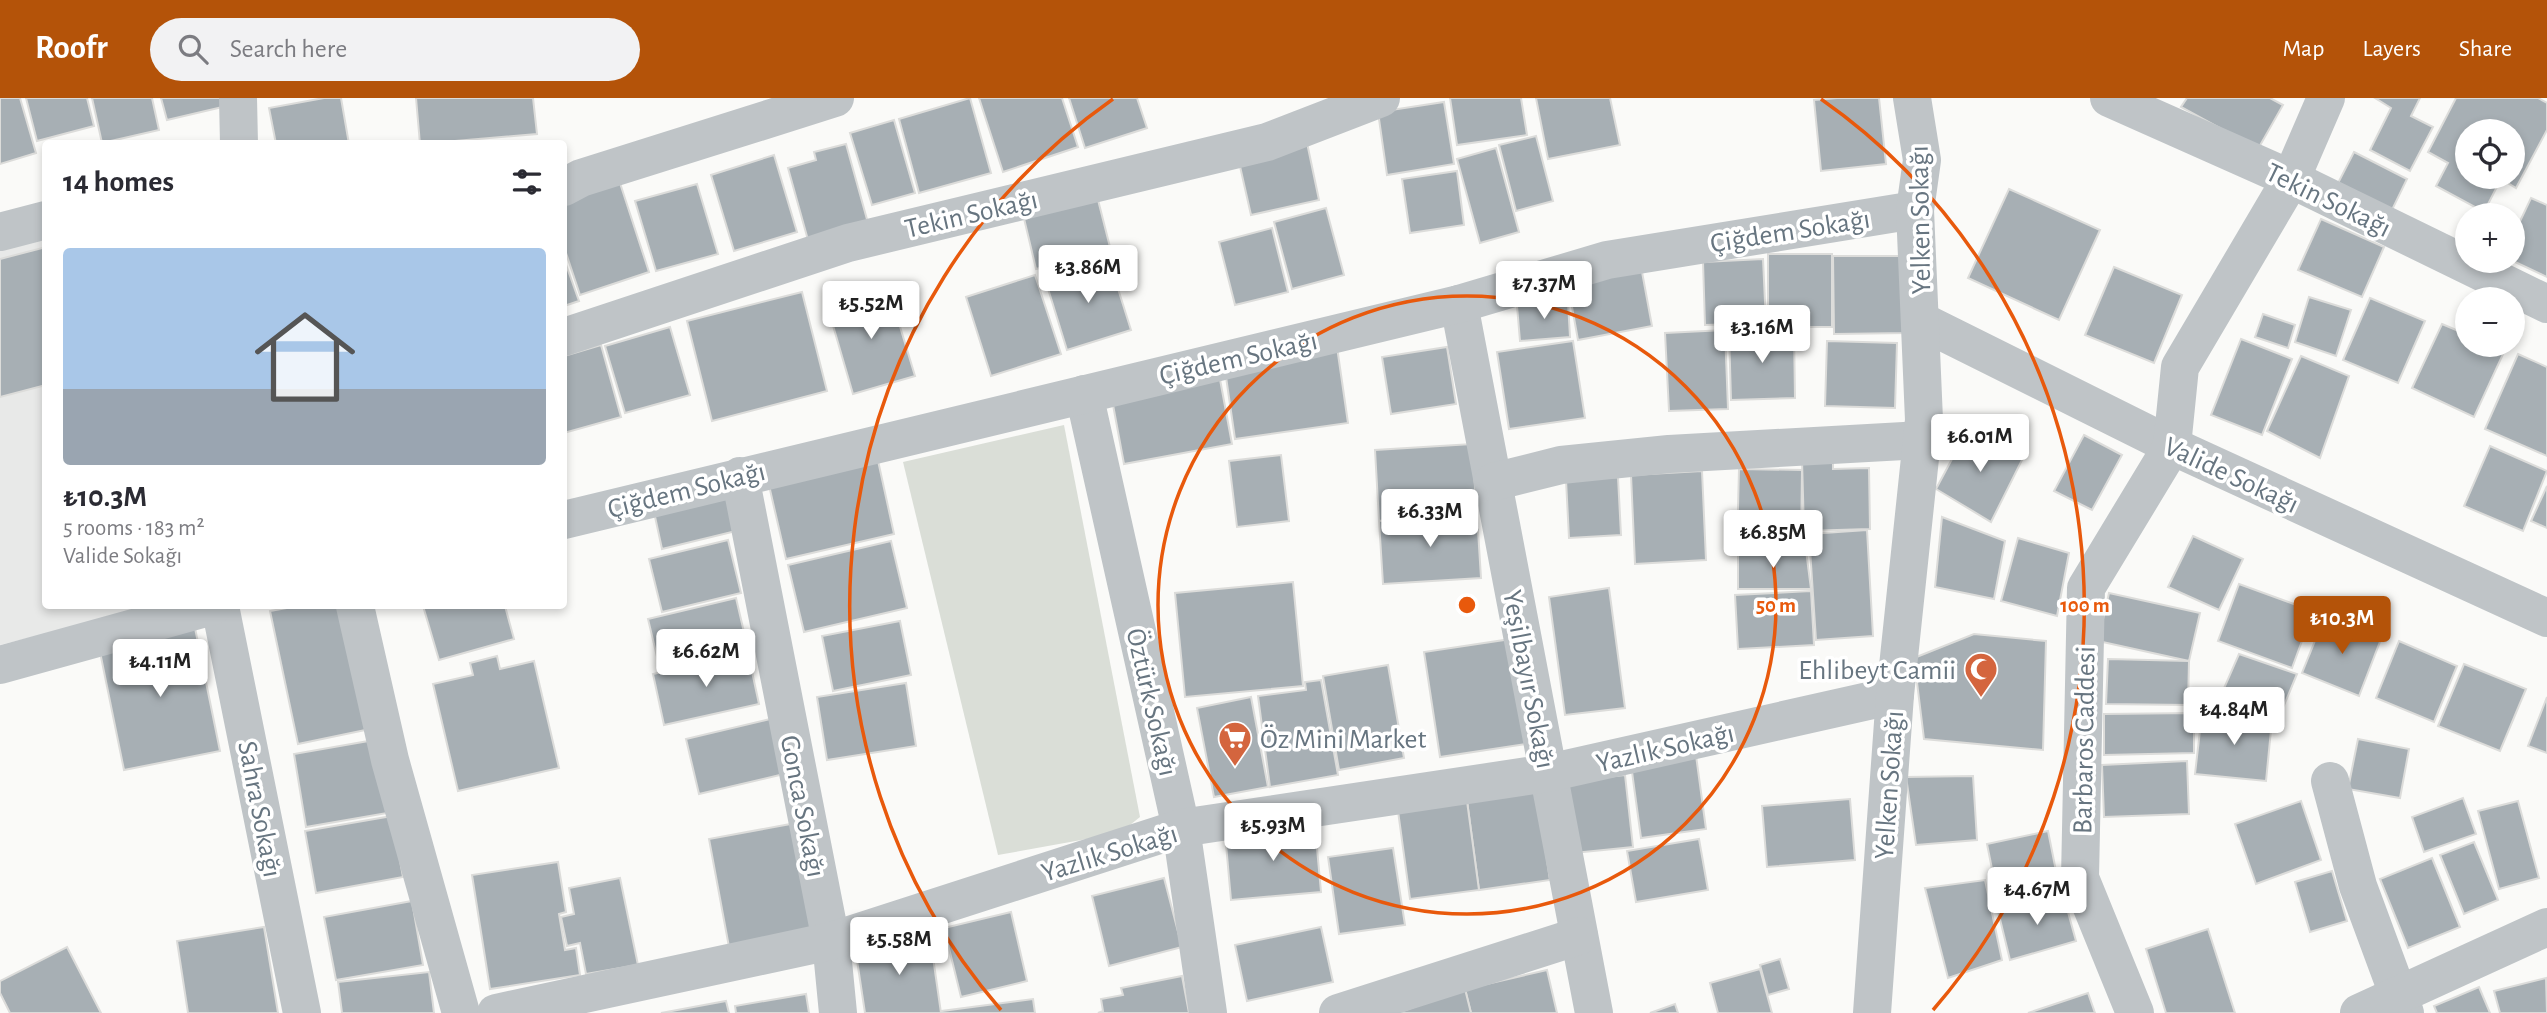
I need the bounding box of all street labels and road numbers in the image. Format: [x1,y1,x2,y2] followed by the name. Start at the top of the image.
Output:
[1906,145,1936,295] street label: Yelken Sokağı
[2261,159,2395,243] street label: Tekin Sokağı
[902,186,1041,244] street label: Tekin Sokağı
[1708,206,1872,258] street label: Çiğdem Sokağı
[1157,327,1320,391] street label: Çiğdem Sokağı
[2160,433,2303,519] street label: Valide Sokağı
[605,458,768,524] street label: Çiğdem Sokağı
[1497,588,1559,771] street label: Yeşilbayır Sokağı
[1120,625,1184,779] street label: Öztürk Sokağı
[2069,646,2101,834] street label: Barbaros Caddesi
[1871,710,1909,860] street label: Yelken Sokağı
[1594,720,1737,778] street label: Yazlık Sokağı
[775,733,830,880] street label: Gonca Sokağı
[232,739,286,880] street label: Sahra Sokağı
[1038,820,1181,888] street label: Yazlık Sokağı

